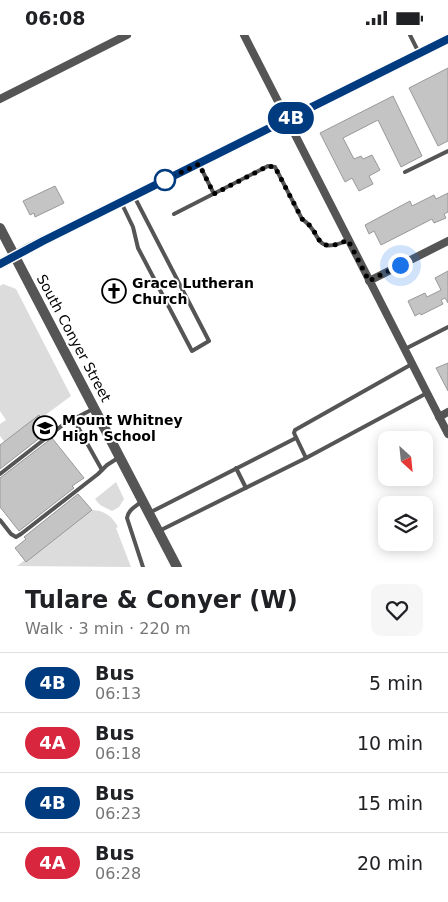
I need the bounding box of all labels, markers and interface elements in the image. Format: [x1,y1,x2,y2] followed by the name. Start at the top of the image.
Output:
[25,7,85,29] text: 06:08
[268,102,314,134] line badge: 4B
[278,107,304,128] text: 4B
[154,169,176,191] unlabelled marker
[388,253,413,278] your location
[34,272,115,405] street label: South Conyer Street
[132,275,254,307] place label: Grace Lutheran Church
[101,278,127,304] church icon: Grace Lutheran Church
[62,412,183,444] place label: Mount Whitney High School
[32,415,58,441] school or university icon: Mount Whitney High School
[378,431,432,486] north arrow
[378,431,433,551] map controls
[378,496,433,551] button: layers
[371,584,423,636] button: heart
[25,586,298,614] text: Tulare & Conyer (W)
[25,619,190,638] text: Walk · 3 min · 220 m
[95,662,134,684] text: Bus
[39,672,66,693] text: 4B
[369,672,423,694] text: 5 min
[95,684,141,703] text: 06:13
[95,722,134,744] text: Bus
[39,732,66,753] text: 4A
[357,732,423,754] text: 10 min
[95,744,141,763] text: 06:18
[95,782,134,804] text: Bus
[39,792,66,813] text: 4B
[357,792,423,814] text: 15 min
[95,804,141,823] text: 06:23
[95,842,134,864] text: Bus
[39,852,66,873] text: 4A
[357,852,423,874] text: 20 min
[95,864,141,883] text: 06:28

